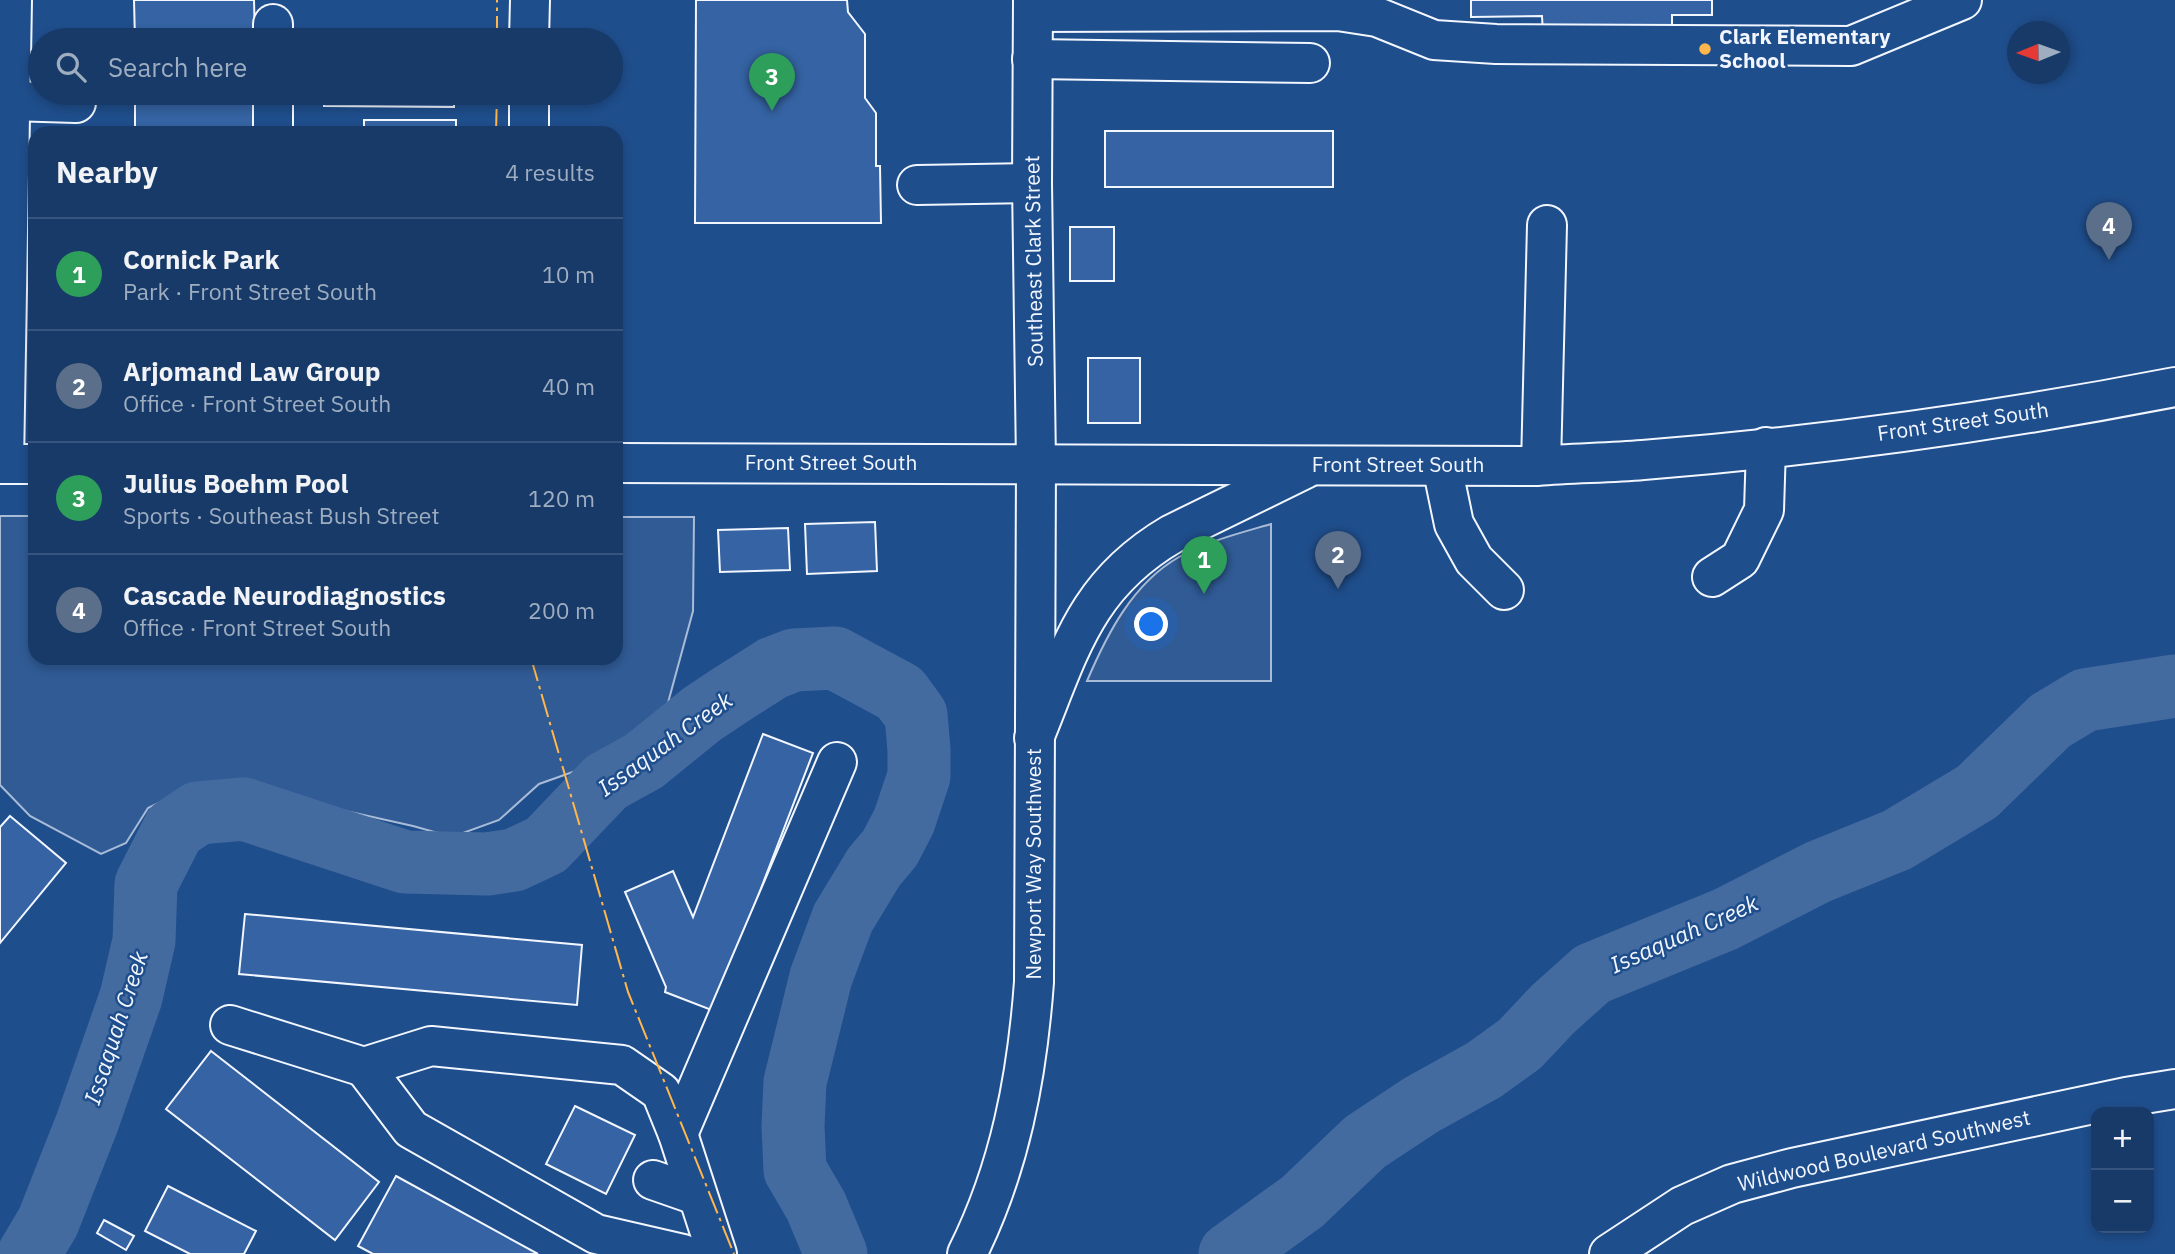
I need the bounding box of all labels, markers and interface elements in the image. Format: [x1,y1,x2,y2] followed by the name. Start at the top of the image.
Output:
[2007,21,2070,84] north arrow
[1719,22,1891,74] place label: Clark Elementary School
[28,28,623,105] search box
[1697,41,1713,57] marker: Clark Elementary School
[52,48,90,86] icon: search
[108,50,247,84] text: Search here
[749,53,795,111] pin: 3
[56,152,158,191] text: Nearby
[1017,155,1049,367] street label: Southeast Clark Street
[505,157,595,187] text: 4 results
[2086,202,2132,260] pin: 4
[123,242,280,276] text: Cornick Park
[72,259,86,289] text: 1
[542,259,595,289] text: 10 m
[123,276,377,306] text: Park · Front Street South
[123,354,380,388] text: Arjomand Law Group
[72,371,86,401] text: 2
[542,371,595,401] text: 40 m
[123,388,391,418] text: Office · Front Street South
[1875,395,2050,447] street label: Front Street South
[745,448,917,476] street label: Front Street South
[1312,450,1484,478] street label: Front Street South
[123,466,348,500] text: Julius Boehm Pool
[72,483,86,513] text: 3
[528,483,595,513] text: 120 m
[123,500,440,530] text: Sports · Southeast Bush Street
[1315,531,1361,589] pin: 2
[1181,536,1227,594] pin: 1
[123,578,446,612] text: Cascade Neurodiagnostics
[72,595,86,625] text: 4
[528,595,595,625] text: 200 m
[1134,607,1168,641] your location
[123,612,391,642] text: Office · Front Street South
[591,684,739,802] water label: Issaquah Creek
[1019,748,1047,980] street label: Newport Way Southwest
[1605,887,1763,979] water label: Issaquah Creek
[76,946,154,1108] water label: Issaquah Creek
[1735,1103,2033,1197] street label: Wildwood Boulevard Southwest
[2091,1107,2154,1233] map controls
[2091,1107,2154,1170] button: +
[2091,1170,2154,1233] button: −

